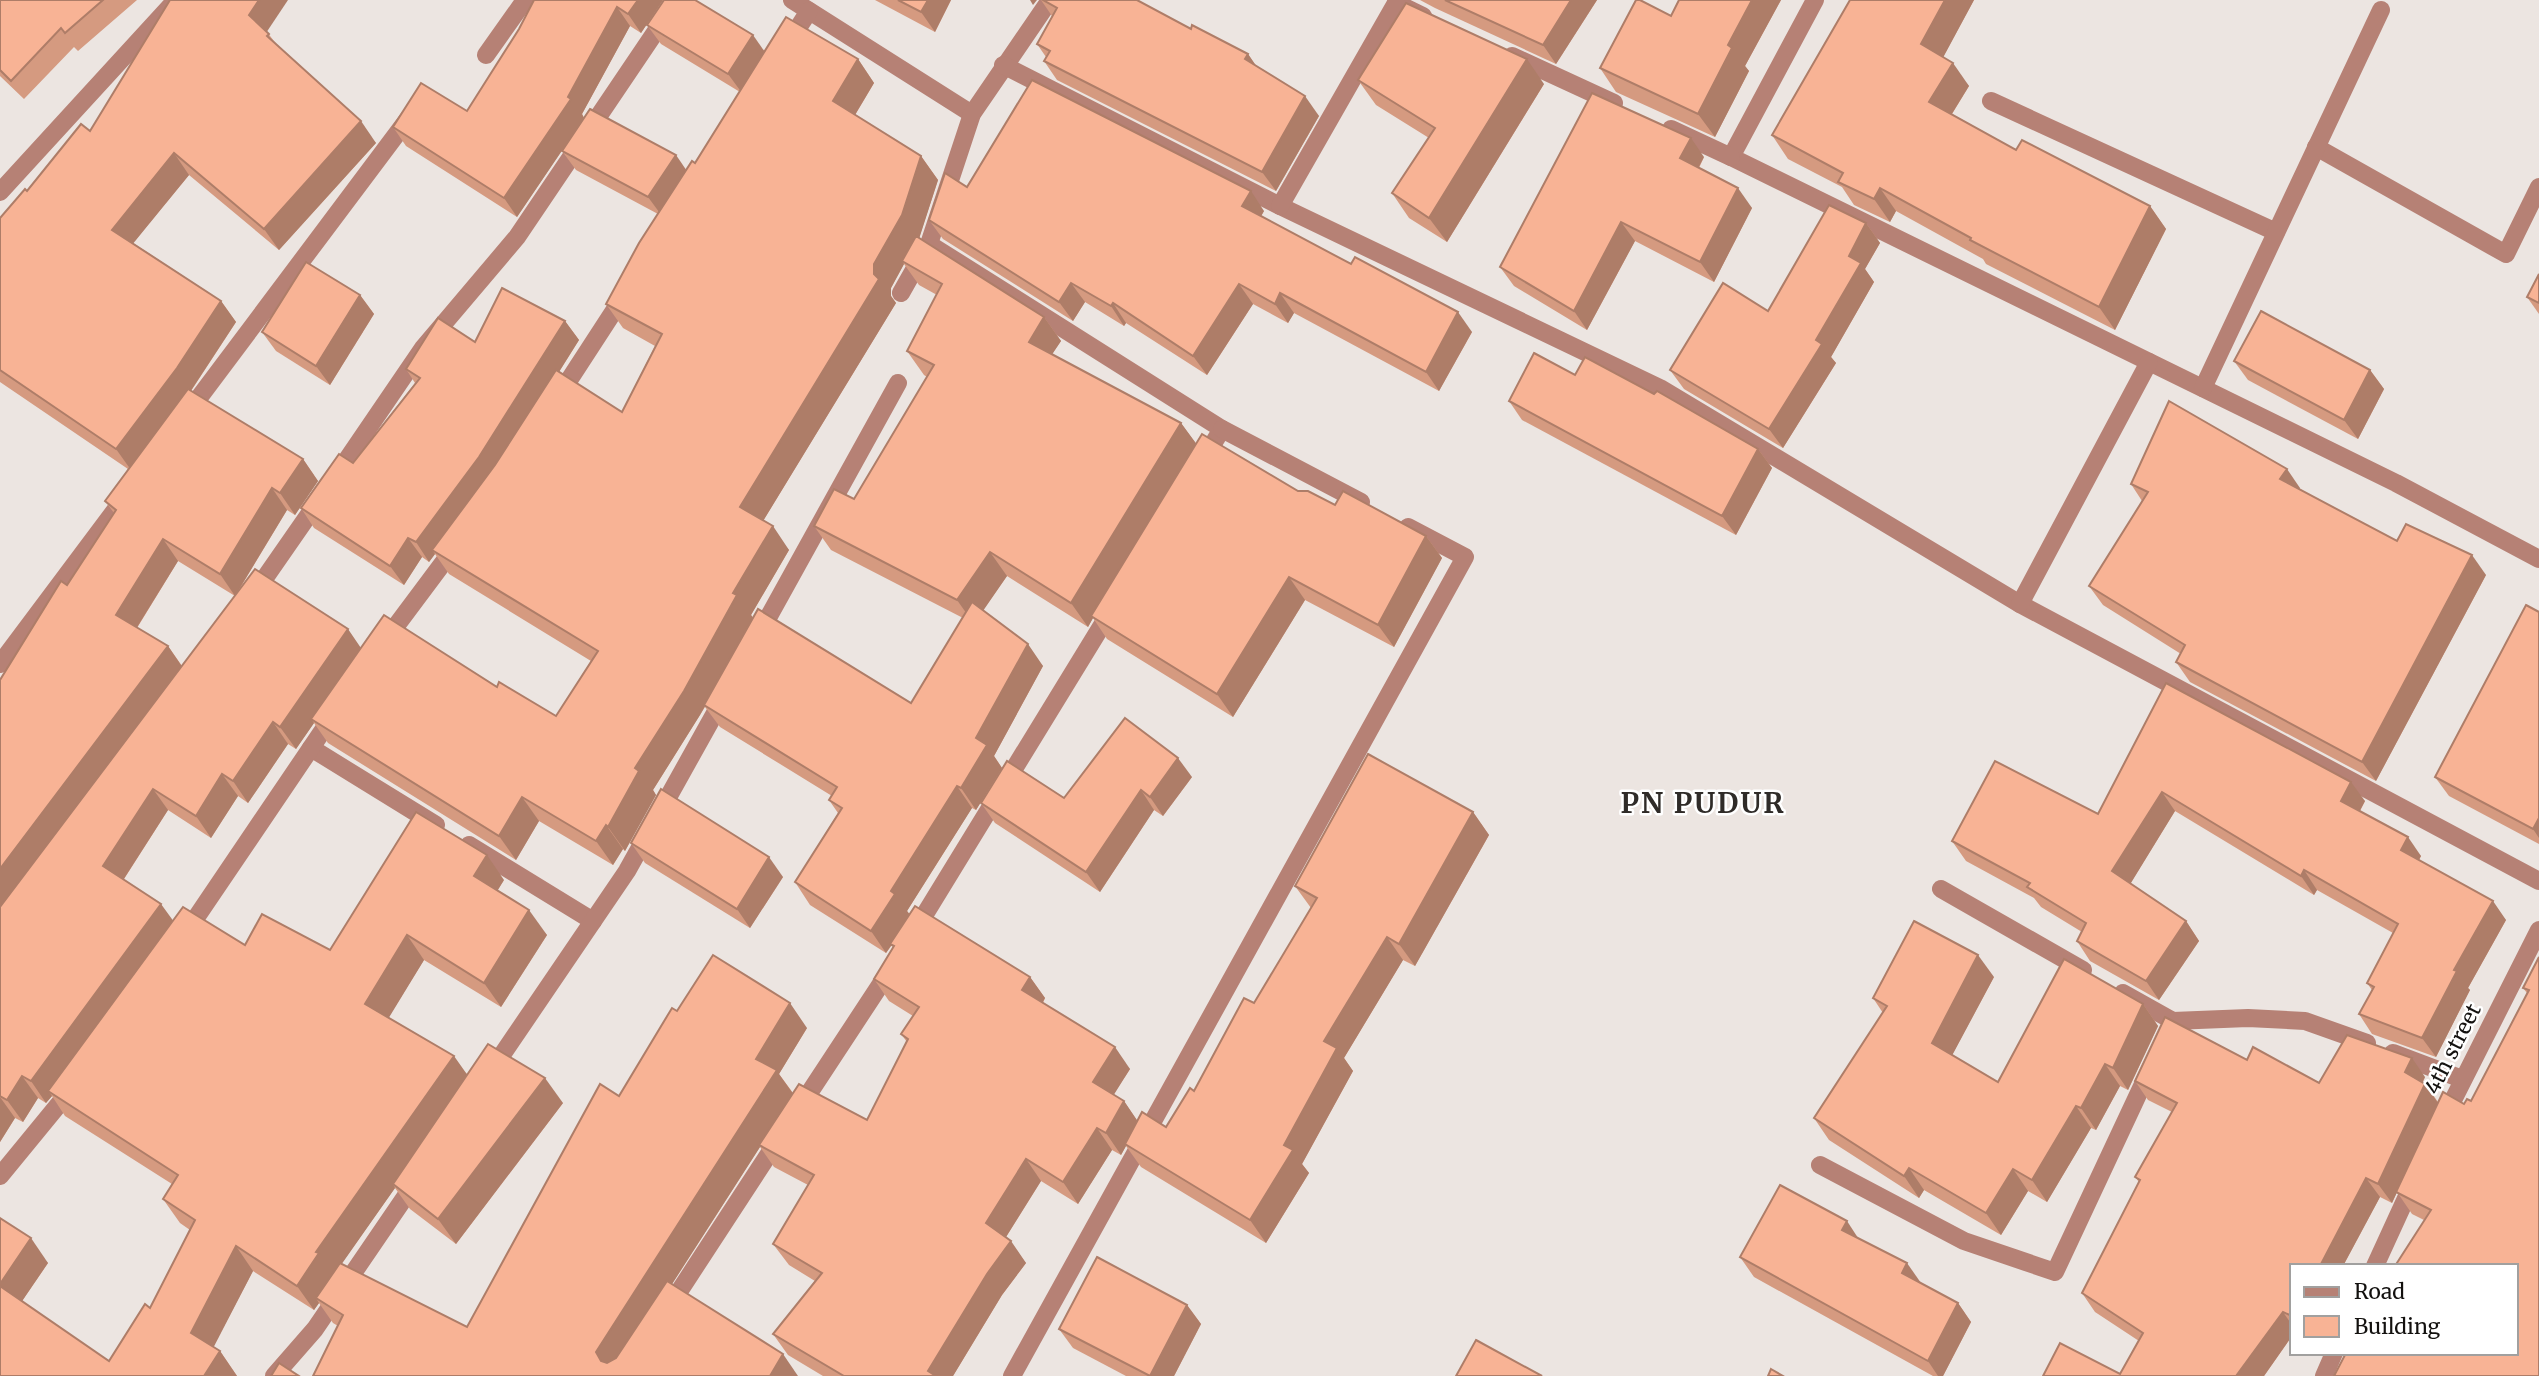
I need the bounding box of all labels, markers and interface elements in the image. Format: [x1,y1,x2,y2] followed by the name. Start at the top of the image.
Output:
[1621,785,1785,821] district label: PN PUDUR
[2418,999,2487,1098] street label: 4th street
[2290,1264,2518,1355] legend
[2354,1278,2405,1305] text: Road
[2354,1313,2441,1340] text: Building

